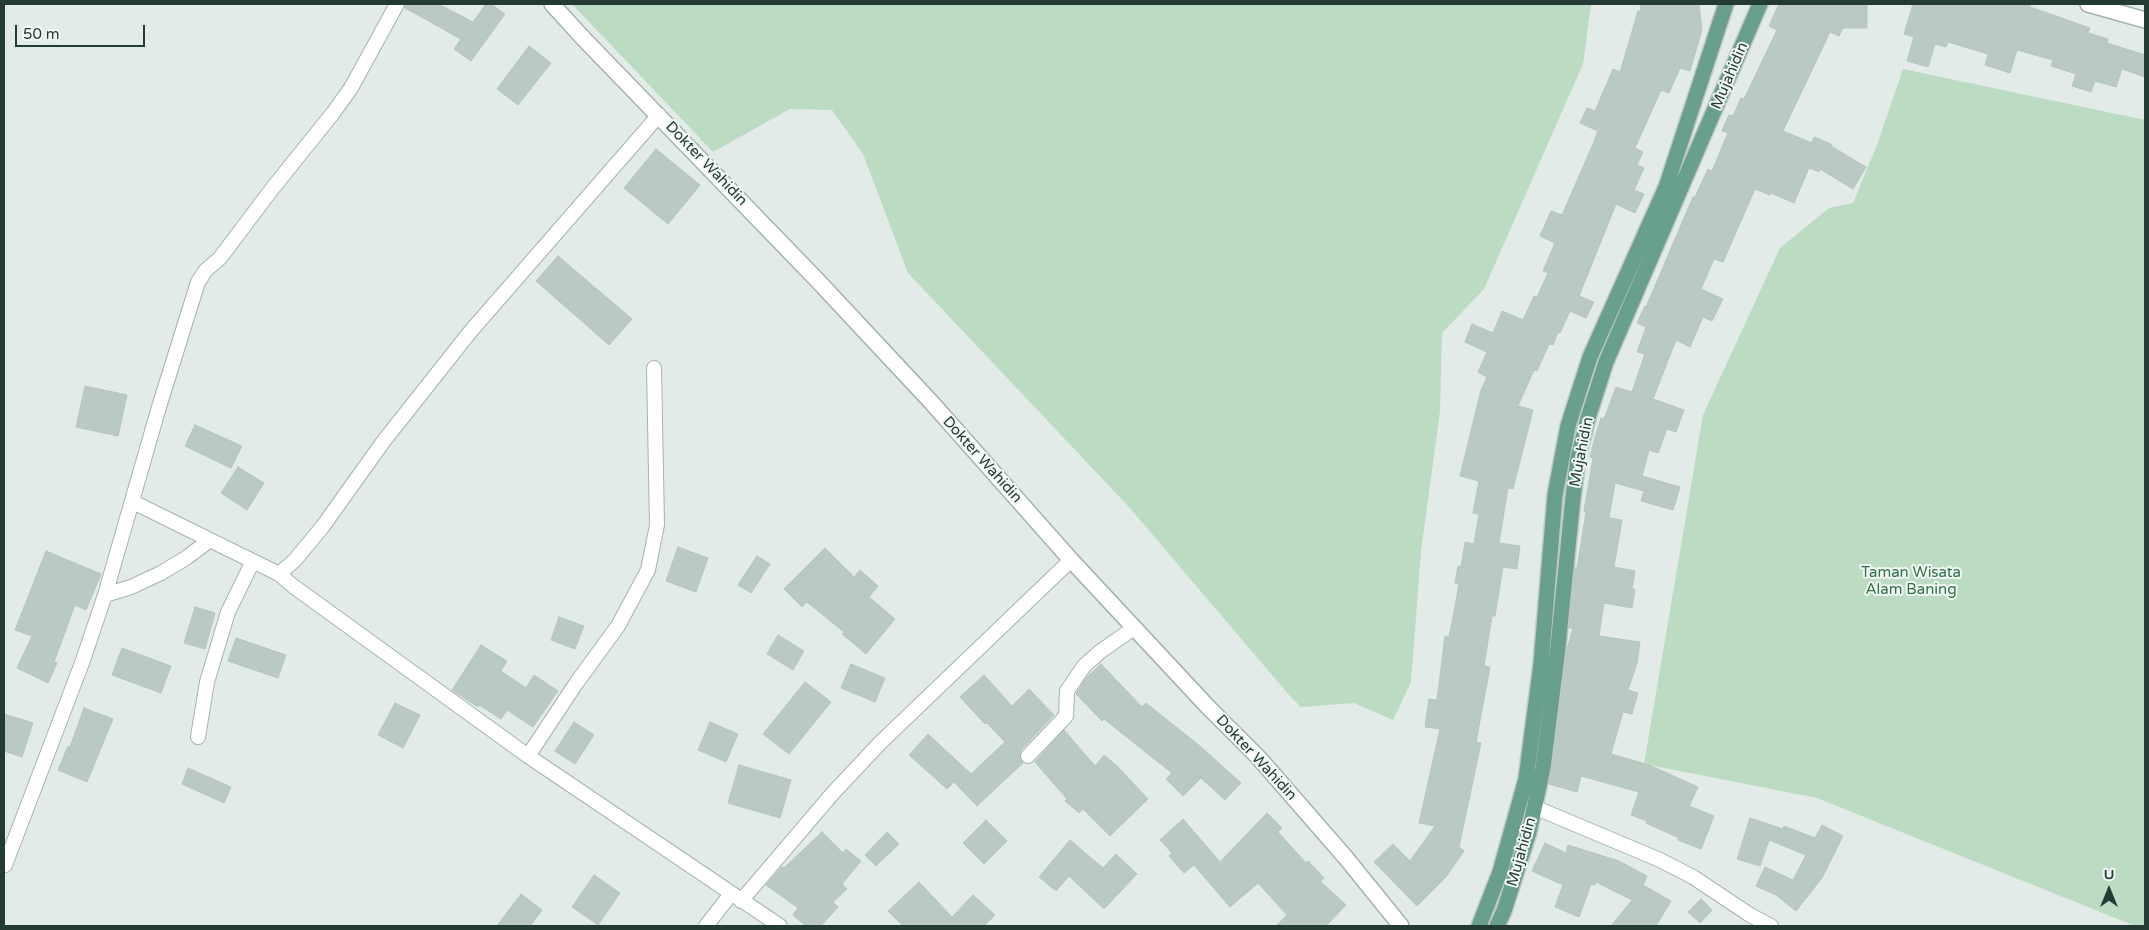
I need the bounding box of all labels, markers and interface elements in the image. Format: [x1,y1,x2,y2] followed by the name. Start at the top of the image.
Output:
[18,15,148,47] scale bar
[23,25,60,43] text: 50 m
[1708,40,1752,112] street label: Mujahidin
[661,118,751,210] street label: Dokter Wahidin
[938,413,1026,507] street label: Dokter Wahidin
[1566,415,1598,489] street label: Mujahidin
[1861,564,1961,599] park label: Taman Wisata Alam Baning
[1212,712,1300,804] street label: Dokter Wahidin
[1504,815,1540,889] street label: Mujahidin
[2084,865,2134,915] north arrow
[2104,866,2114,883] text: U

